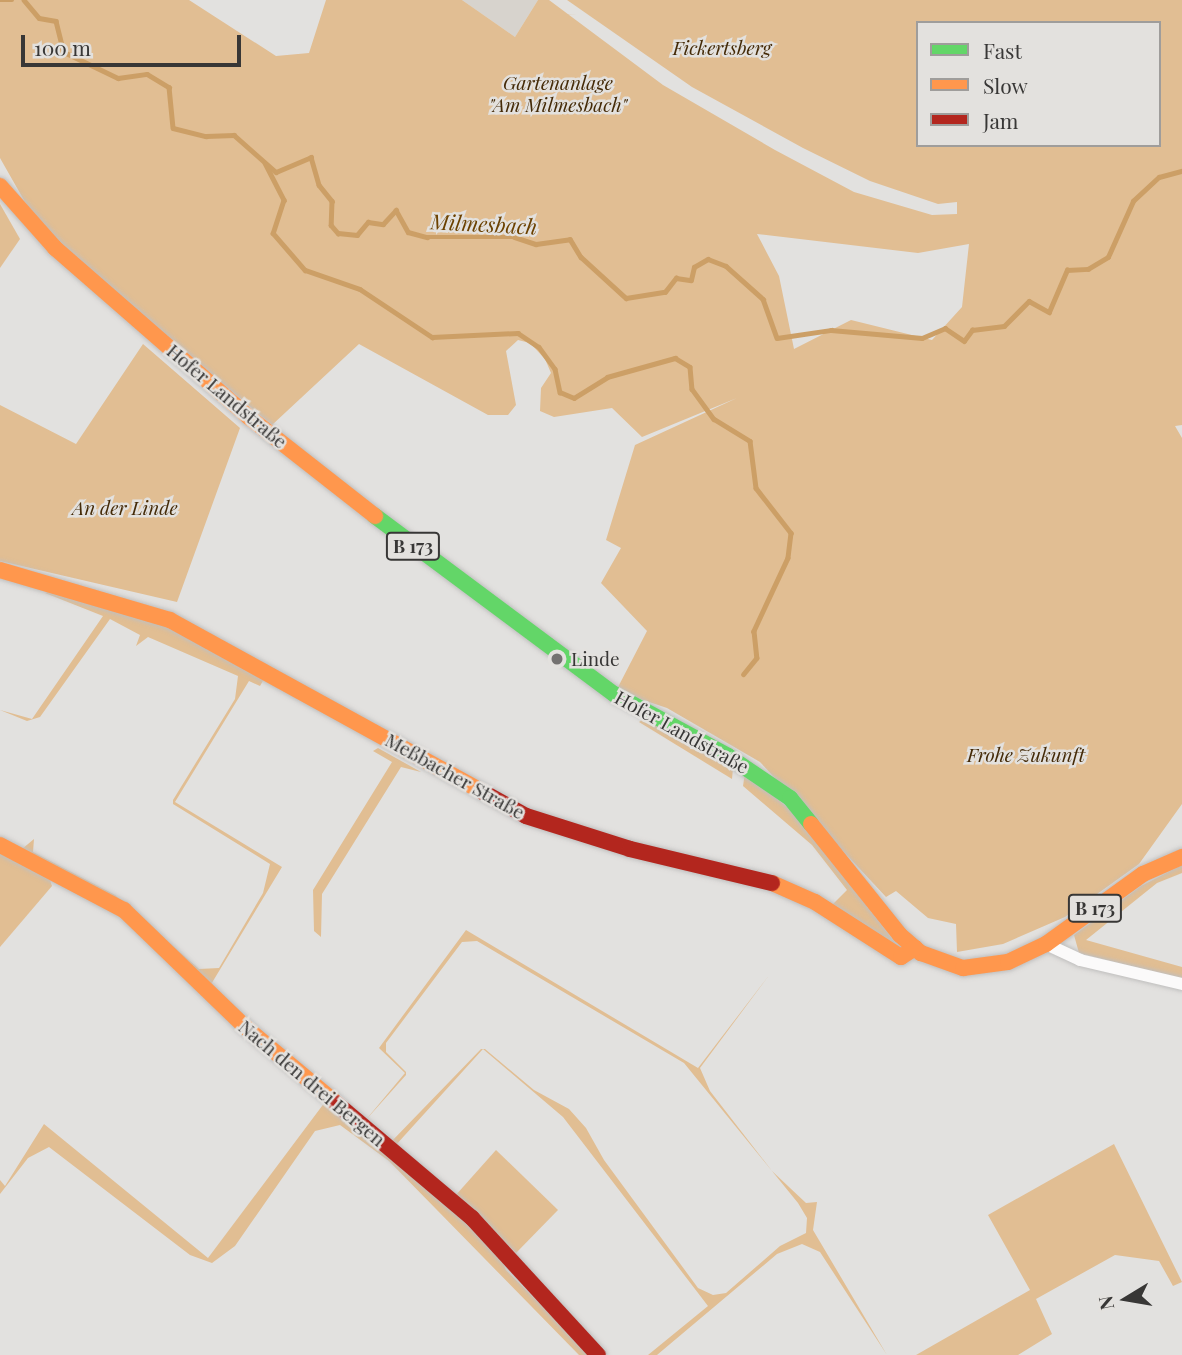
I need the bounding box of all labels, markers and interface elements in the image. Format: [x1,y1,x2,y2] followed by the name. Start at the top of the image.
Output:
[24,21,245,65] scale bar
[916,21,1161,147] legend
[34,33,91,61] text: 100 m
[983,36,1022,64] text: Fast
[673,37,771,59] park label: Fickertsberg
[983,71,1028,99] text: Slow
[489,72,627,116] park label: Gartenanlage "Am Milmesbach"
[983,106,1019,134] text: Jam
[430,208,538,238] water label: Milmesbach
[162,339,292,453] street label: Hofer Landstraße
[72,497,178,519] park label: An der Linde
[385,532,441,560] road number: B 173
[571,648,620,670] place label: Linde
[549,651,565,667] marker: Linde
[611,686,753,778] street label: Hofer Landstraße
[381,728,529,824] street label: Meßbacher Straße
[967,744,1085,766] park label: Frohe Zukunft
[1067,894,1123,923] road number: B 173
[234,1015,390,1151] street label: Nach den drei Bergen
[1091,1264,1161,1334] north arrow
[1091,1294,1119,1312] text: N

